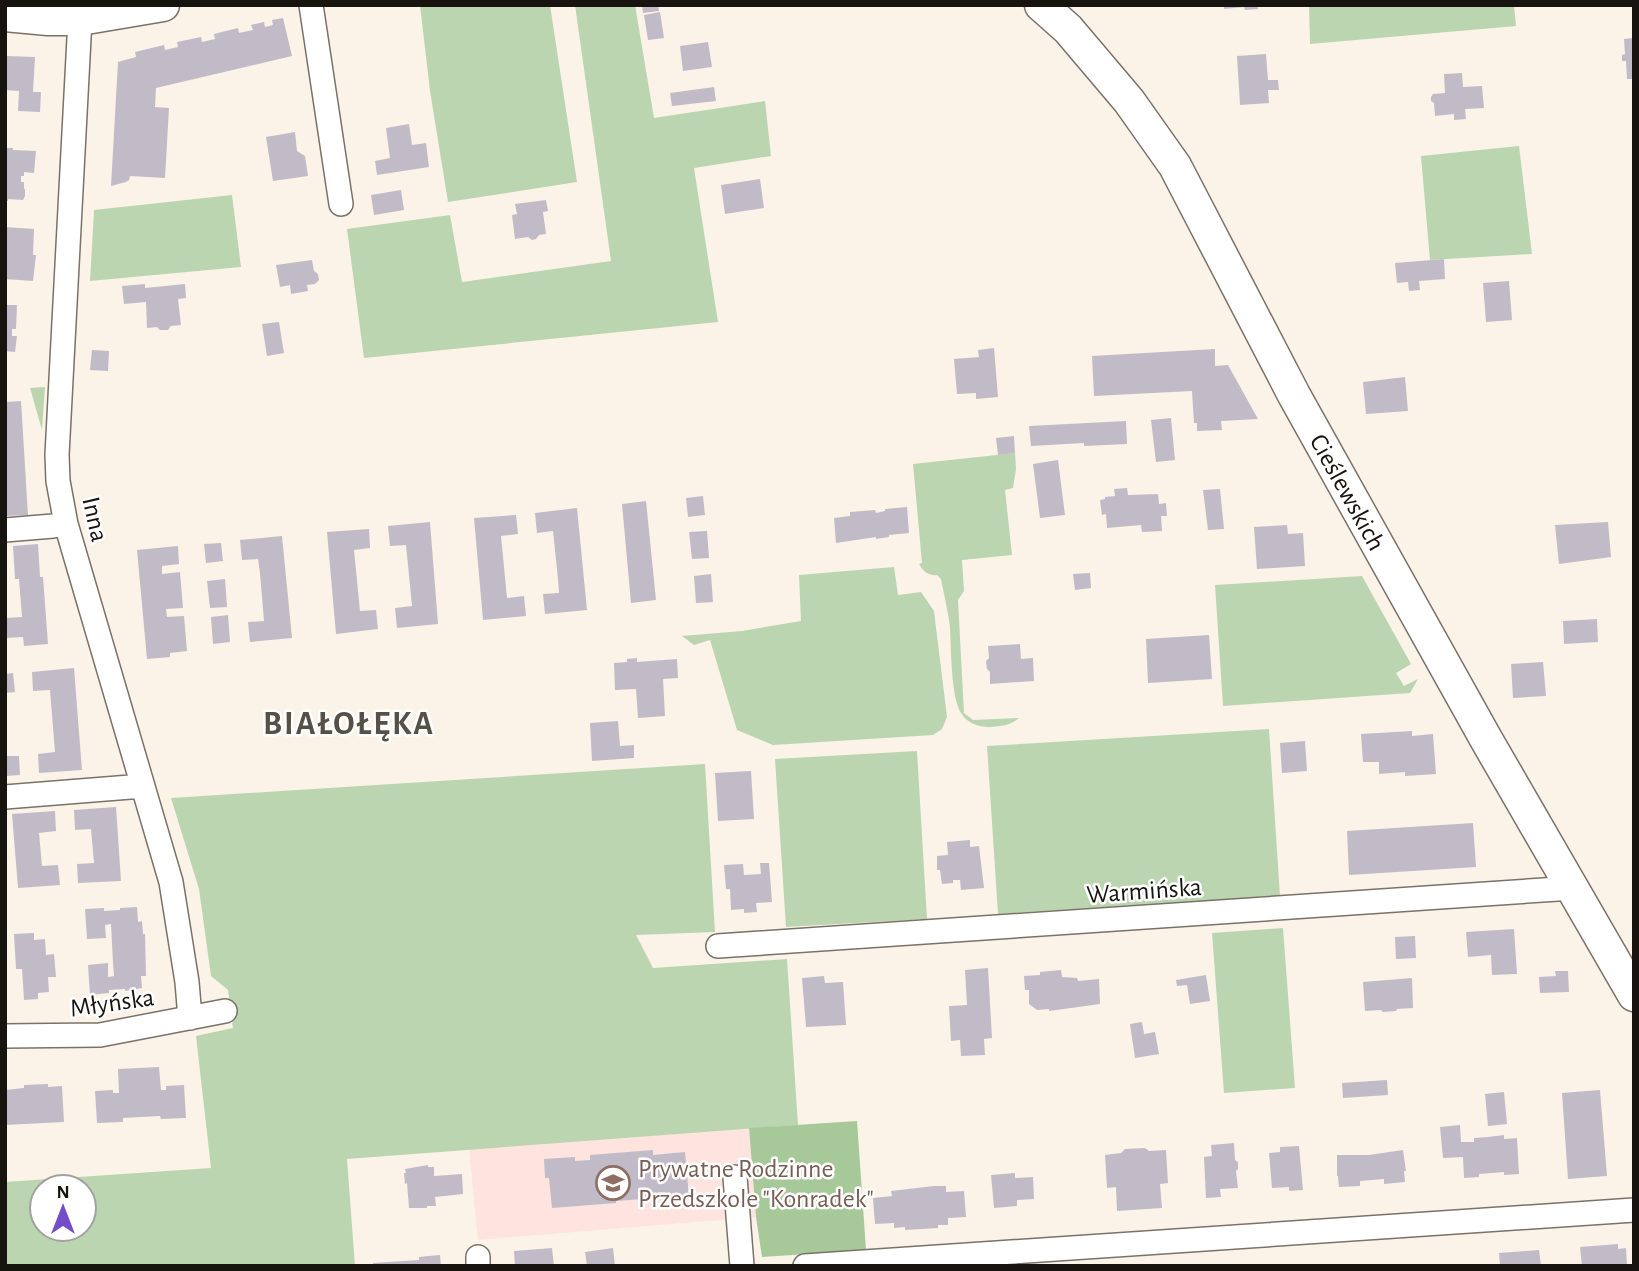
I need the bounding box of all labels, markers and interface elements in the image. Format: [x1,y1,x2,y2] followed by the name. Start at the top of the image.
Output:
[1305,430,1390,555] street label: Cieślewskich
[77,494,113,544] street label: Inna
[263,708,435,742] district label: BIAŁOŁĘKA
[1086,874,1203,908] street label: Warmińska
[68,984,156,1022] street label: Młyńska
[638,1156,874,1212] place label: Prywatne Rodzinne Przedszkole "Konradek"
[594,1164,632,1202] school or university icon: Prywatne Rodzinne Przedszkole "Konradek"
[28,1173,98,1243] north arrow
[56,1183,70,1202] text: N

